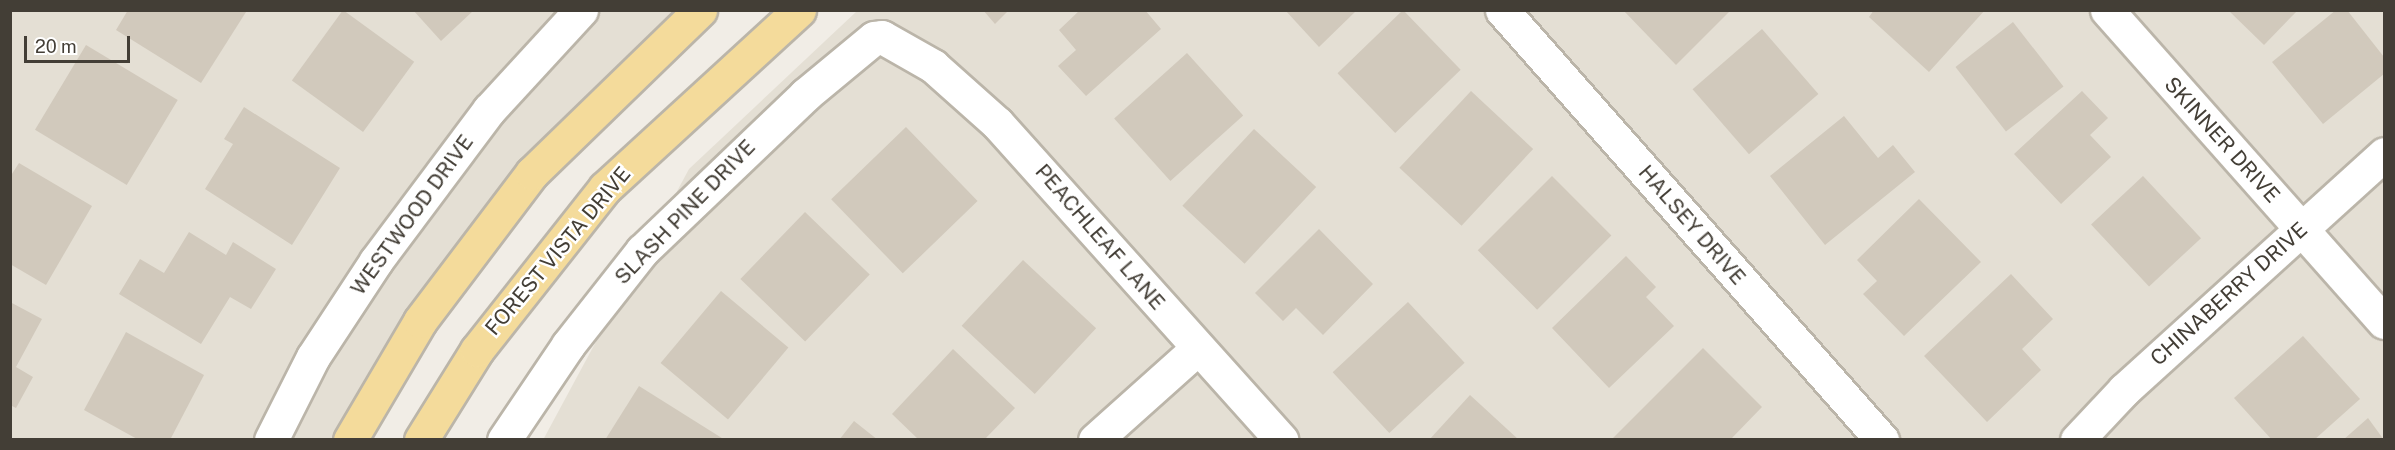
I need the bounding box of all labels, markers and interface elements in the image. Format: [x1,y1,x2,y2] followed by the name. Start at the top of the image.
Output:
[27,24,134,62] scale bar
[35,36,77,57] text: 20 m
[2159,72,2285,208] street label: SKINNER DRIVE
[345,130,479,300] street label: WESTWOOD DRIVE
[609,134,761,290] street label: SLASH PINE DRIVE
[1030,159,1170,315] street label: PEACHLEAF LANE
[1633,160,1751,290] street label: HALSEY DRIVE
[480,161,636,341] street label: FOREST VISTA DRIVE
[2145,217,2313,371] street label: CHINABERRY DRIVE

